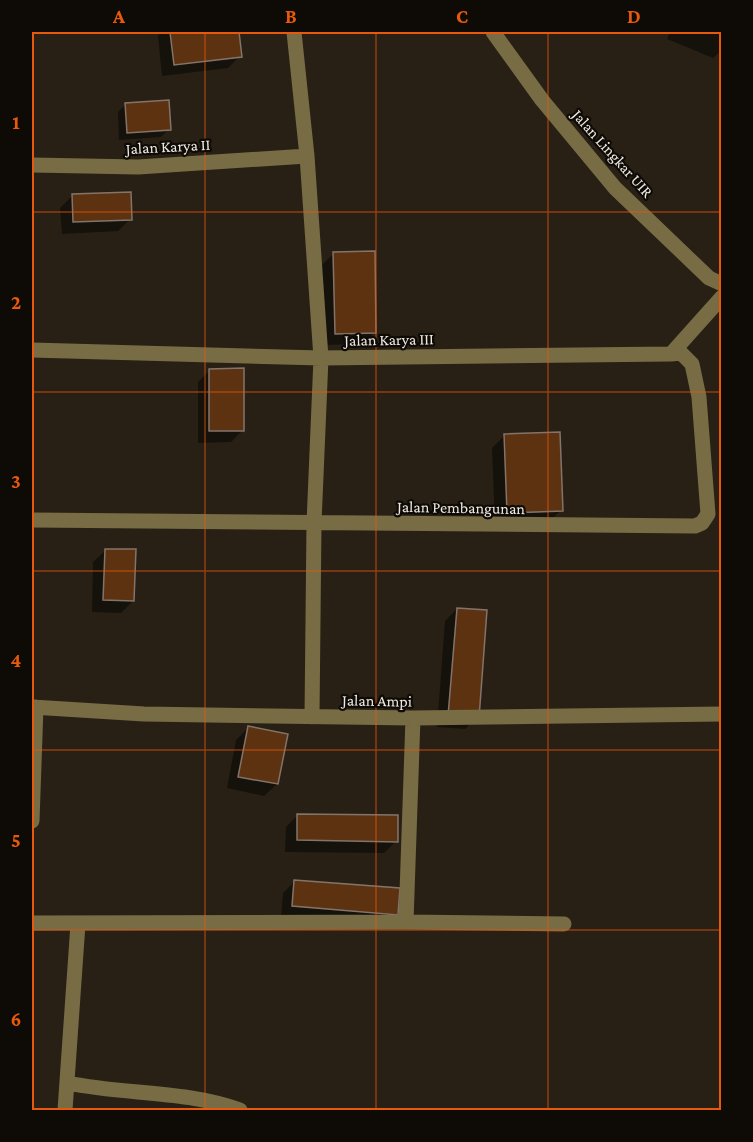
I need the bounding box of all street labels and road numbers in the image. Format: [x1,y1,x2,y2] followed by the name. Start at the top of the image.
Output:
[567,105,656,201] street label: Jalan Lingkar UIR
[123,136,211,158] street label: Jalan Karya II
[342,330,434,350] street label: Jalan Karya III
[395,498,526,518] street label: Jalan Pembangunan
[340,691,412,711] street label: Jalan Ampi

